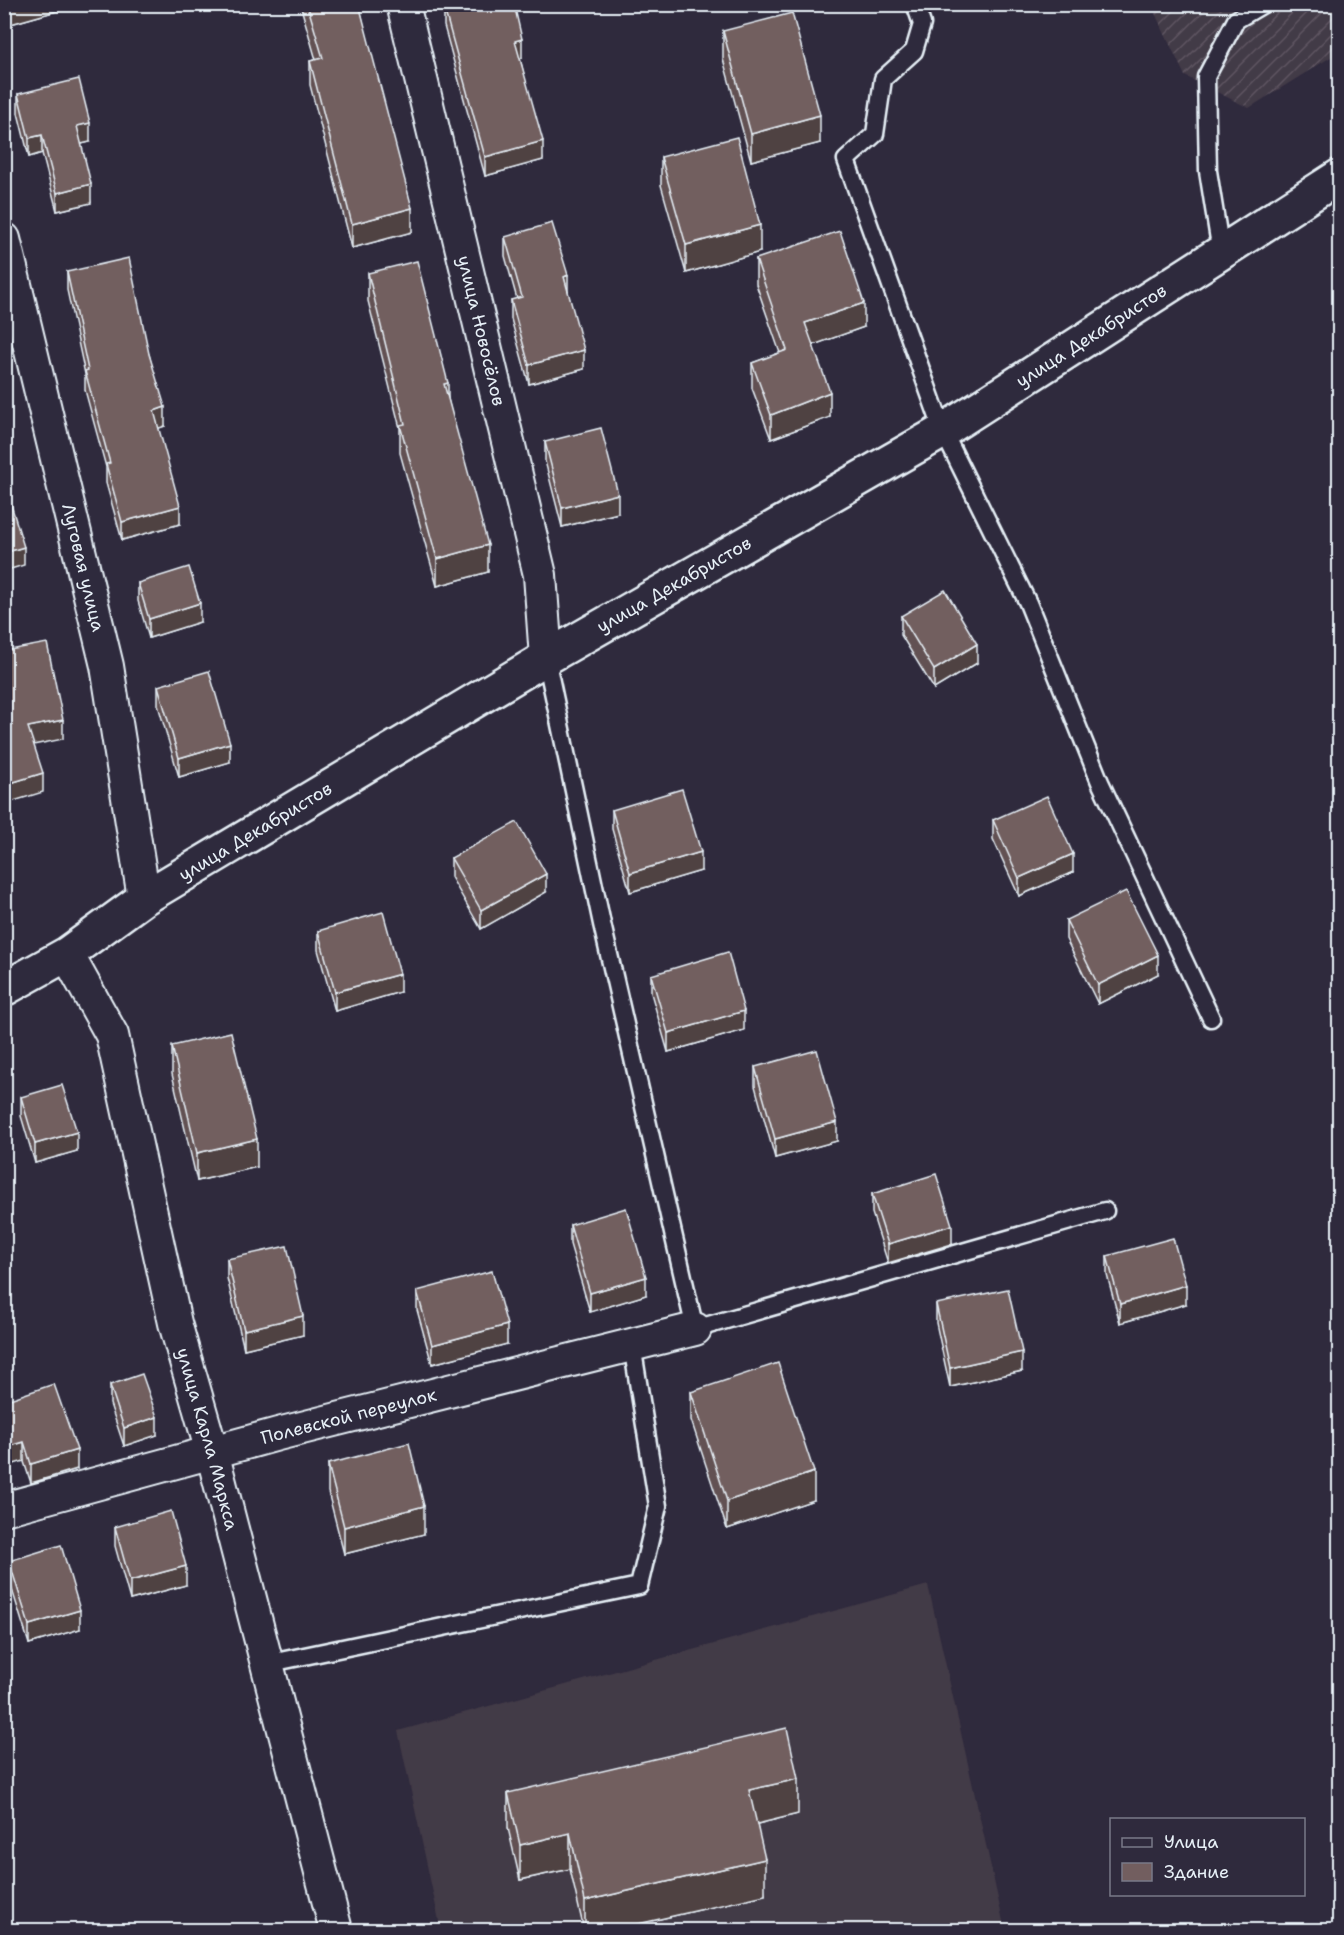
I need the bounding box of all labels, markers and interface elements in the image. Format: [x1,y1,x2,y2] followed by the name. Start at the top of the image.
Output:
[452,253,511,408] street label: улица Новосёлов
[1011,278,1171,393] street label: улица Декабристов
[56,501,110,634] street label: Луговая улица
[592,531,756,639] street label: улица Декабристов
[174,776,337,887] street label: улица Декабристов
[171,1345,244,1533] street label: улица Карла Маркса
[258,1382,439,1450] street label: Полевской переулок
[1110,1818,1305,1896] legend
[1164,1830,1218,1854] text: Улица
[1164,1860,1229,1884] text: Здание

